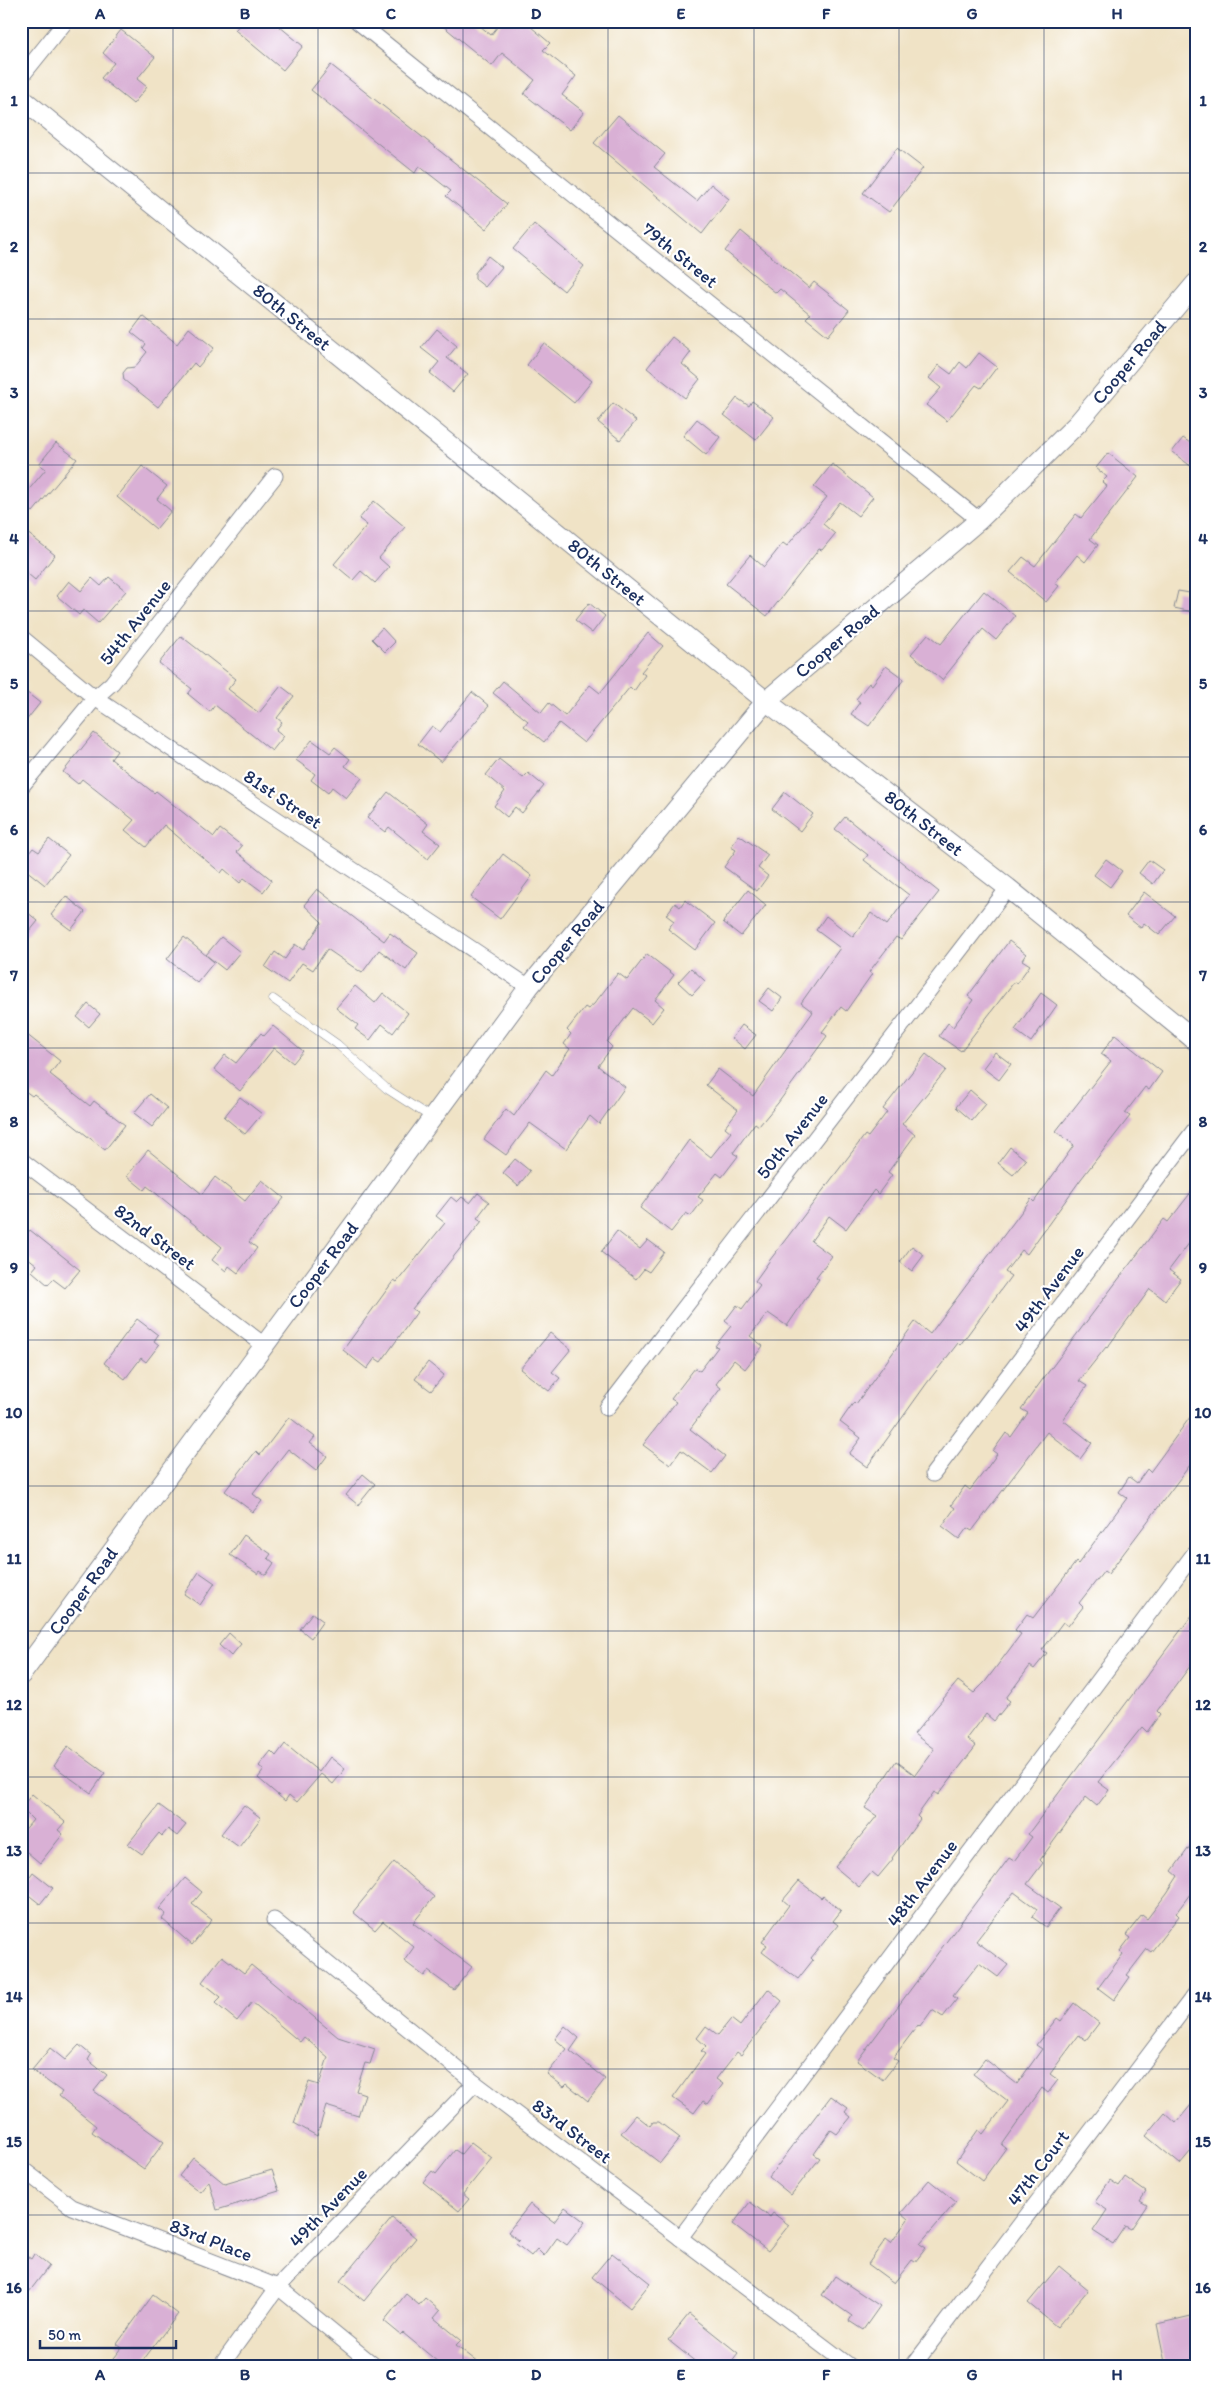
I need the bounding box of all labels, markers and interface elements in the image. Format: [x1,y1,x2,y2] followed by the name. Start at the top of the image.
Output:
[94,4,106,23] text: A
[240,4,251,23] text: B
[386,4,397,23] text: C
[531,4,542,23] text: D
[677,4,686,23] text: E
[822,4,831,23] text: F
[966,4,978,23] text: G
[1111,4,1123,23] text: H
[10,91,18,110] text: 1
[1199,91,1207,110] text: 1
[637,217,723,293] street label: 79th Street
[10,237,19,256] text: 2
[1199,237,1208,256] text: 2
[248,279,336,355] street label: 80th Street
[1087,315,1171,409] street label: Cooper Road
[10,383,19,402] text: 3
[1199,383,1208,402] text: 3
[9,529,19,548] text: 4
[1198,529,1208,548] text: 4
[563,534,651,610] street label: 80th Street
[94,574,176,670] street label: 54th Avenue
[790,599,884,683] street label: Cooper Road
[10,674,19,693] text: 5
[1199,674,1208,693] text: 5
[239,764,327,834] street label: 81st Street
[880,785,968,861] street label: 80th Street
[10,820,19,839] text: 6
[1199,820,1208,839] text: 6
[525,895,609,989] street label: Cooper Road
[9,966,18,985] text: 7
[1198,966,1207,985] text: 7
[751,1088,833,1184] street label: 50th Avenue
[10,1112,19,1131] text: 8
[1199,1112,1208,1131] text: 8
[110,1199,200,1275] street label: 82nd Street
[283,1216,364,1313] street label: Cooper Road
[1009,1241,1089,1337] street label: 49th Avenue
[10,1258,18,1277] text: 9
[1199,1258,1207,1277] text: 9
[5,1403,23,1422] text: 10
[1194,1403,1212,1422] text: 10
[43,1542,123,1639] street label: Cooper Road
[7,1549,22,1568] text: 11
[1196,1549,1211,1568] text: 11
[6,1695,23,1714] text: 12
[1195,1695,1212,1714] text: 12
[882,1835,962,1931] street label: 48th Avenue
[6,1841,22,1860] text: 13
[1195,1841,1211,1860] text: 13
[5,1987,23,2006] text: 14
[1194,1987,1212,2006] text: 14
[528,2094,616,2168] street label: 83rd Street
[1002,2126,1074,2210] street label: 47th Court
[6,2132,23,2151] text: 15
[1195,2132,1212,2151] text: 15
[284,2162,372,2252] street label: 49th Avenue
[166,2214,256,2266] street label: 83rd Place
[6,2278,22,2297] text: 16
[1195,2278,1211,2297] text: 16
[40,2318,176,2350] scale bar
[48,2326,81,2344] text: 50 m
[94,2365,106,2384] text: A
[240,2365,251,2384] text: B
[386,2365,397,2384] text: C
[531,2365,542,2384] text: D
[677,2365,686,2384] text: E
[822,2365,831,2384] text: F
[966,2365,978,2384] text: G
[1111,2365,1123,2384] text: H

